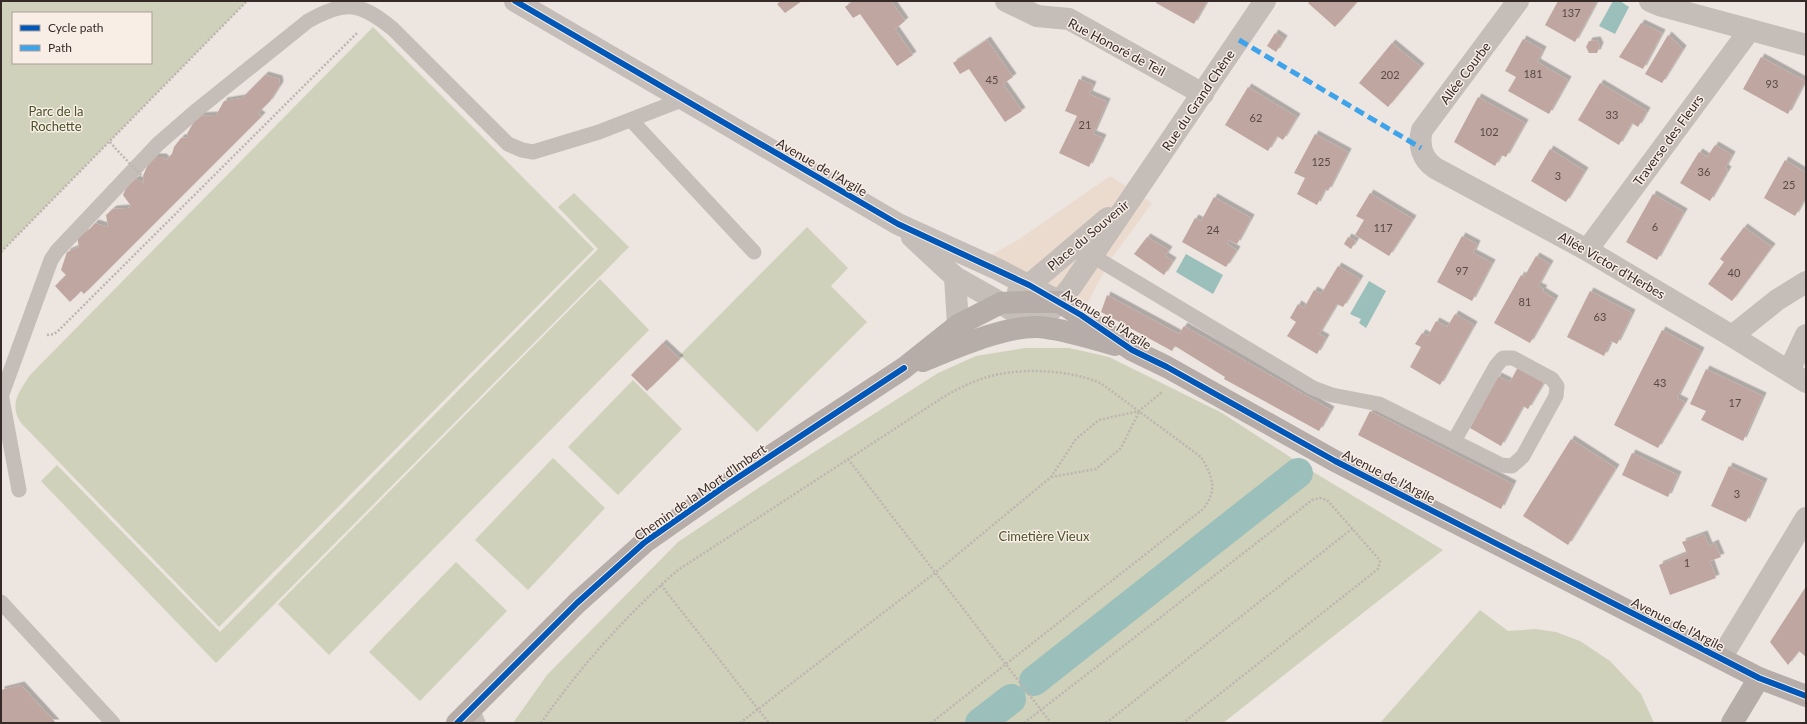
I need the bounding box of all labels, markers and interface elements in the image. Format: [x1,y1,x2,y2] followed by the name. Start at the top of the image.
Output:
[1561,6,1581,19] house number: 137
[12,12,152,64] legend
[1066,15,1168,79] street label: Rue Honoré de Teil
[48,20,103,35] text: Cycle path
[1436,39,1494,107] street label: Allée Courbe
[48,40,72,55] text: Path
[1158,46,1238,154] street label: Rue du Grand Chêne
[1523,67,1543,80] house number: 181
[1380,68,1400,81] house number: 202
[986,73,998,86] house number: 45
[1766,77,1778,90] house number: 93
[1630,91,1707,189] street label: Traverse des Fleurs
[28,103,84,134] park label: Parc de la Rochette
[1606,108,1618,121] house number: 33
[1250,111,1262,124] house number: 62
[1079,118,1091,131] house number: 21
[1479,125,1499,138] house number: 102
[774,135,870,199] street label: Avenue de l'Argile
[1311,155,1331,168] house number: 125
[1698,165,1710,178] house number: 36
[1555,169,1561,182] house number: 3
[1783,178,1795,191] house number: 25
[1044,196,1132,274] street label: Place du Souvenir
[1652,220,1658,233] house number: 6
[1373,221,1393,234] house number: 117
[1207,223,1220,236] house number: 24
[1556,228,1668,302] street label: Allée Victor d'Herbes
[1456,264,1468,277] house number: 97
[1728,266,1741,279] house number: 40
[1060,285,1155,353] street label: Avenue de l'Argile
[1519,295,1531,308] house number: 81
[1594,310,1606,323] house number: 63
[1654,376,1666,389] house number: 43
[1729,396,1741,409] house number: 17
[631,440,769,544] street label: Chemin de la Mort d'Imbert
[1340,446,1438,506] street label: Avenue de l'Argile
[1734,487,1740,500] house number: 3
[999,528,1090,544] park label: Cimetière Vieux
[1684,556,1690,569] house number: 1
[1629,594,1727,654] street label: Avenue de l'Argile

